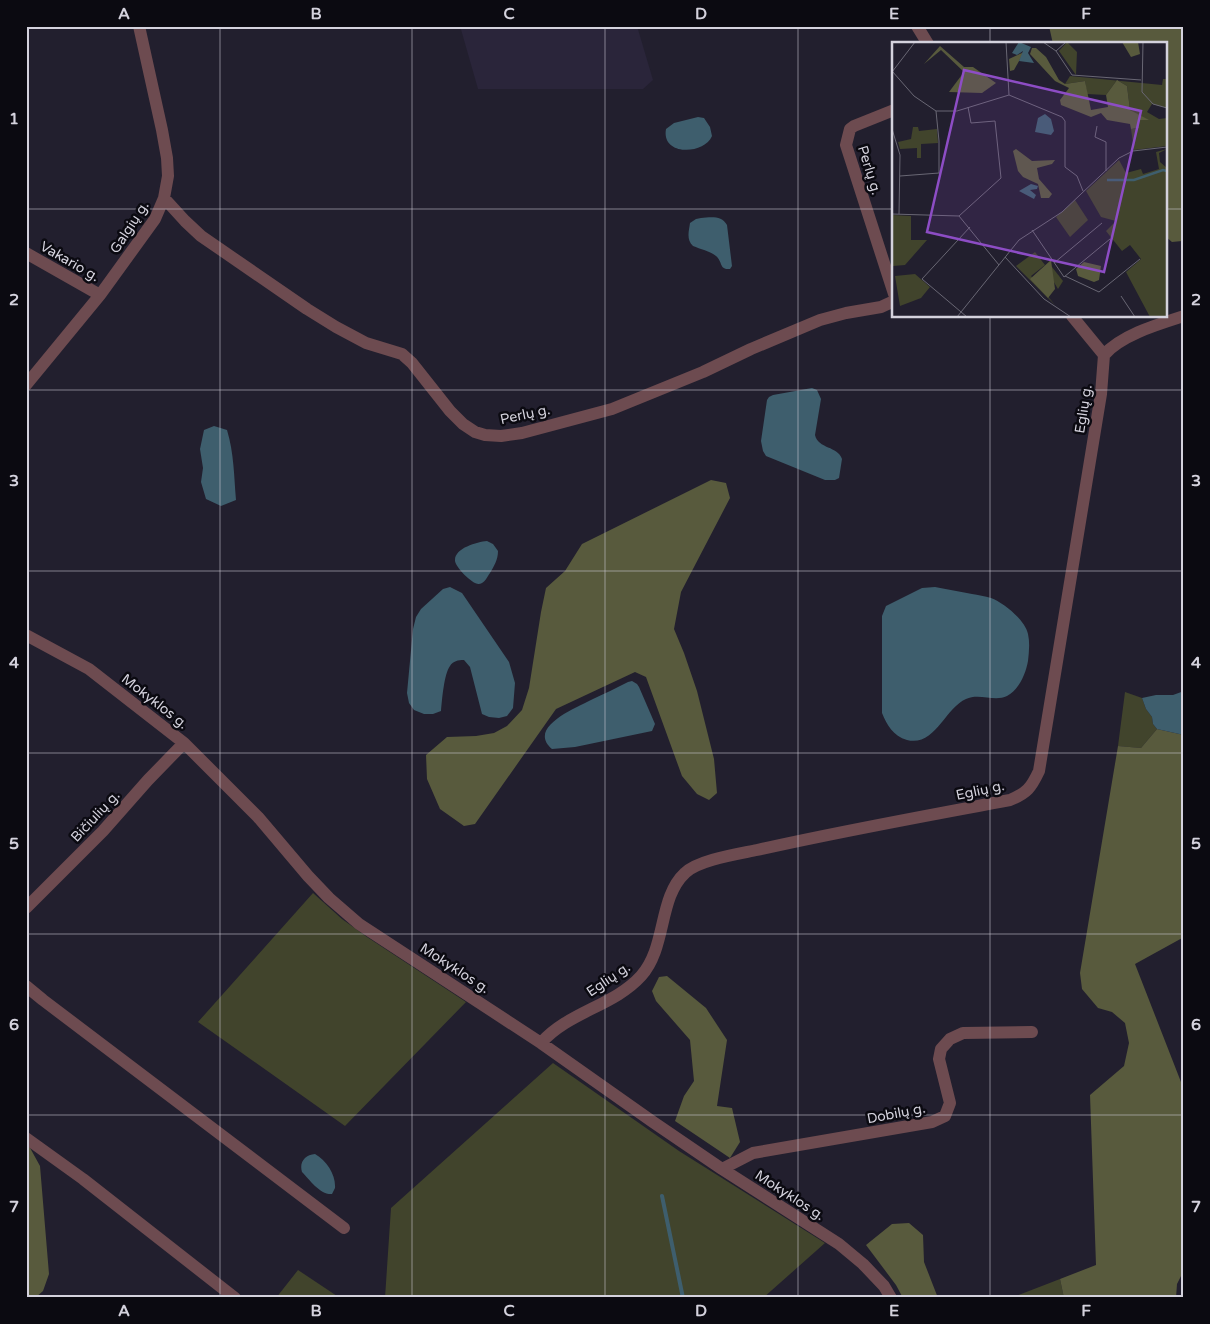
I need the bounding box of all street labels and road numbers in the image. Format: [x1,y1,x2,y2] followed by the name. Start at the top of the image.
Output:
[854,143,885,197] street label: Perlų g.
[106,198,153,257] street label: Galgių g.
[37,238,102,285] street label: Vakario g.
[1071,383,1096,435] street label: Eglių g.
[499,401,552,428] street label: Perlų g.
[118,670,191,733] street label: Mokyklos g.
[954,777,1006,804] street label: Eglių g.
[67,787,123,846] street label: Bičiulių g.
[417,940,493,997] street label: Mokyklos g.
[583,959,633,1000] street label: Eglių g.
[865,1099,927,1127] street label: Dobilų g.
[752,1167,828,1224] street label: Mokyklos g.

